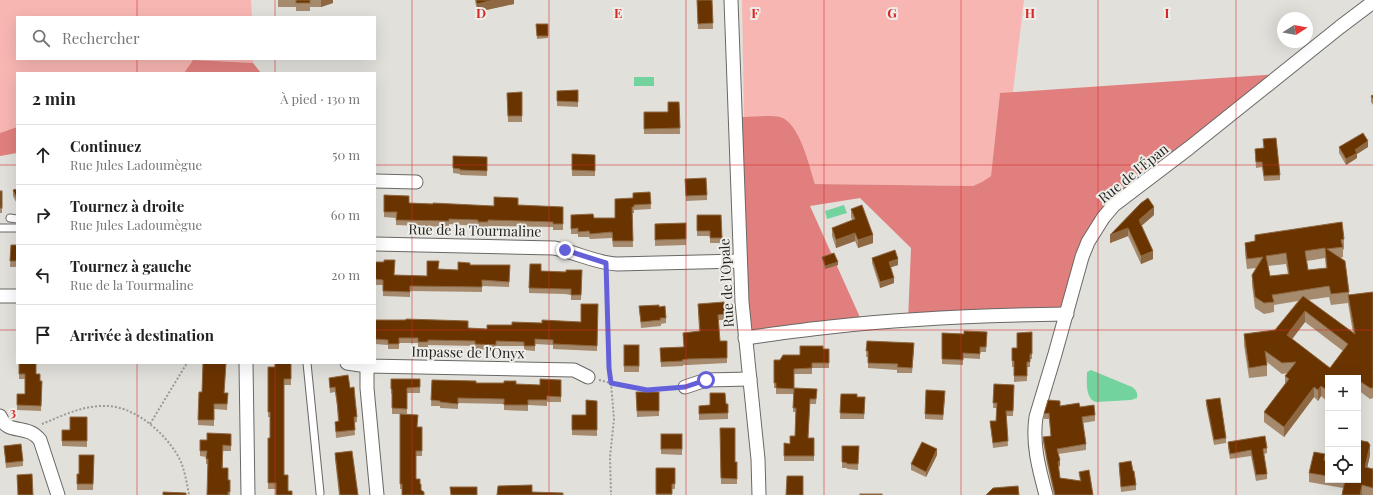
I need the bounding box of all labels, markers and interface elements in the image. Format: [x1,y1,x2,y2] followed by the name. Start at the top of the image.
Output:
[476,4,486,21] text: D
[614,4,622,21] text: E
[751,4,759,21] text: F
[887,4,897,21] text: G
[1025,4,1035,21] text: H
[1165,4,1170,21] text: I
[1277,12,1313,48] north arrow
[16,16,376,60] search box
[30,27,52,49] icon: search
[62,28,140,48] text: Rechercher
[32,87,76,109] text: 2 min
[280,90,360,107] text: À pied · 130 m
[70,136,141,156] text: Continuez
[1094,139,1172,207] street label: Rue de l'Épan
[32,144,54,166] icon: ahead
[332,146,360,163] text: 50 m
[70,156,202,173] text: Rue Jules Ladoumègue
[70,196,184,216] text: Tournez à droite
[32,204,54,226] icon: right
[331,206,360,223] text: 60 m
[70,216,202,233] text: Rue Jules Ladoumègue
[408,219,542,241] street label: Rue de la Tourmaline
[714,238,738,328] street label: Rue de l'Opale
[556,241,574,259] route end
[70,256,192,276] text: Tournez à gauche
[32,264,54,286] icon: left
[331,266,360,283] text: 20 m
[70,276,194,293] text: Rue de la Tourmaline
[32,324,54,346] icon: arrive
[70,325,214,345] text: Arrivée à destination
[411,342,526,362] street label: Impasse de l'Onyx
[697,371,715,389] route start
[1325,375,1361,483] map controls
[1325,375,1361,411] button: +
[10,403,16,420] text: 3
[1325,411,1361,447] button: −
[1325,447,1361,483] button: locate

